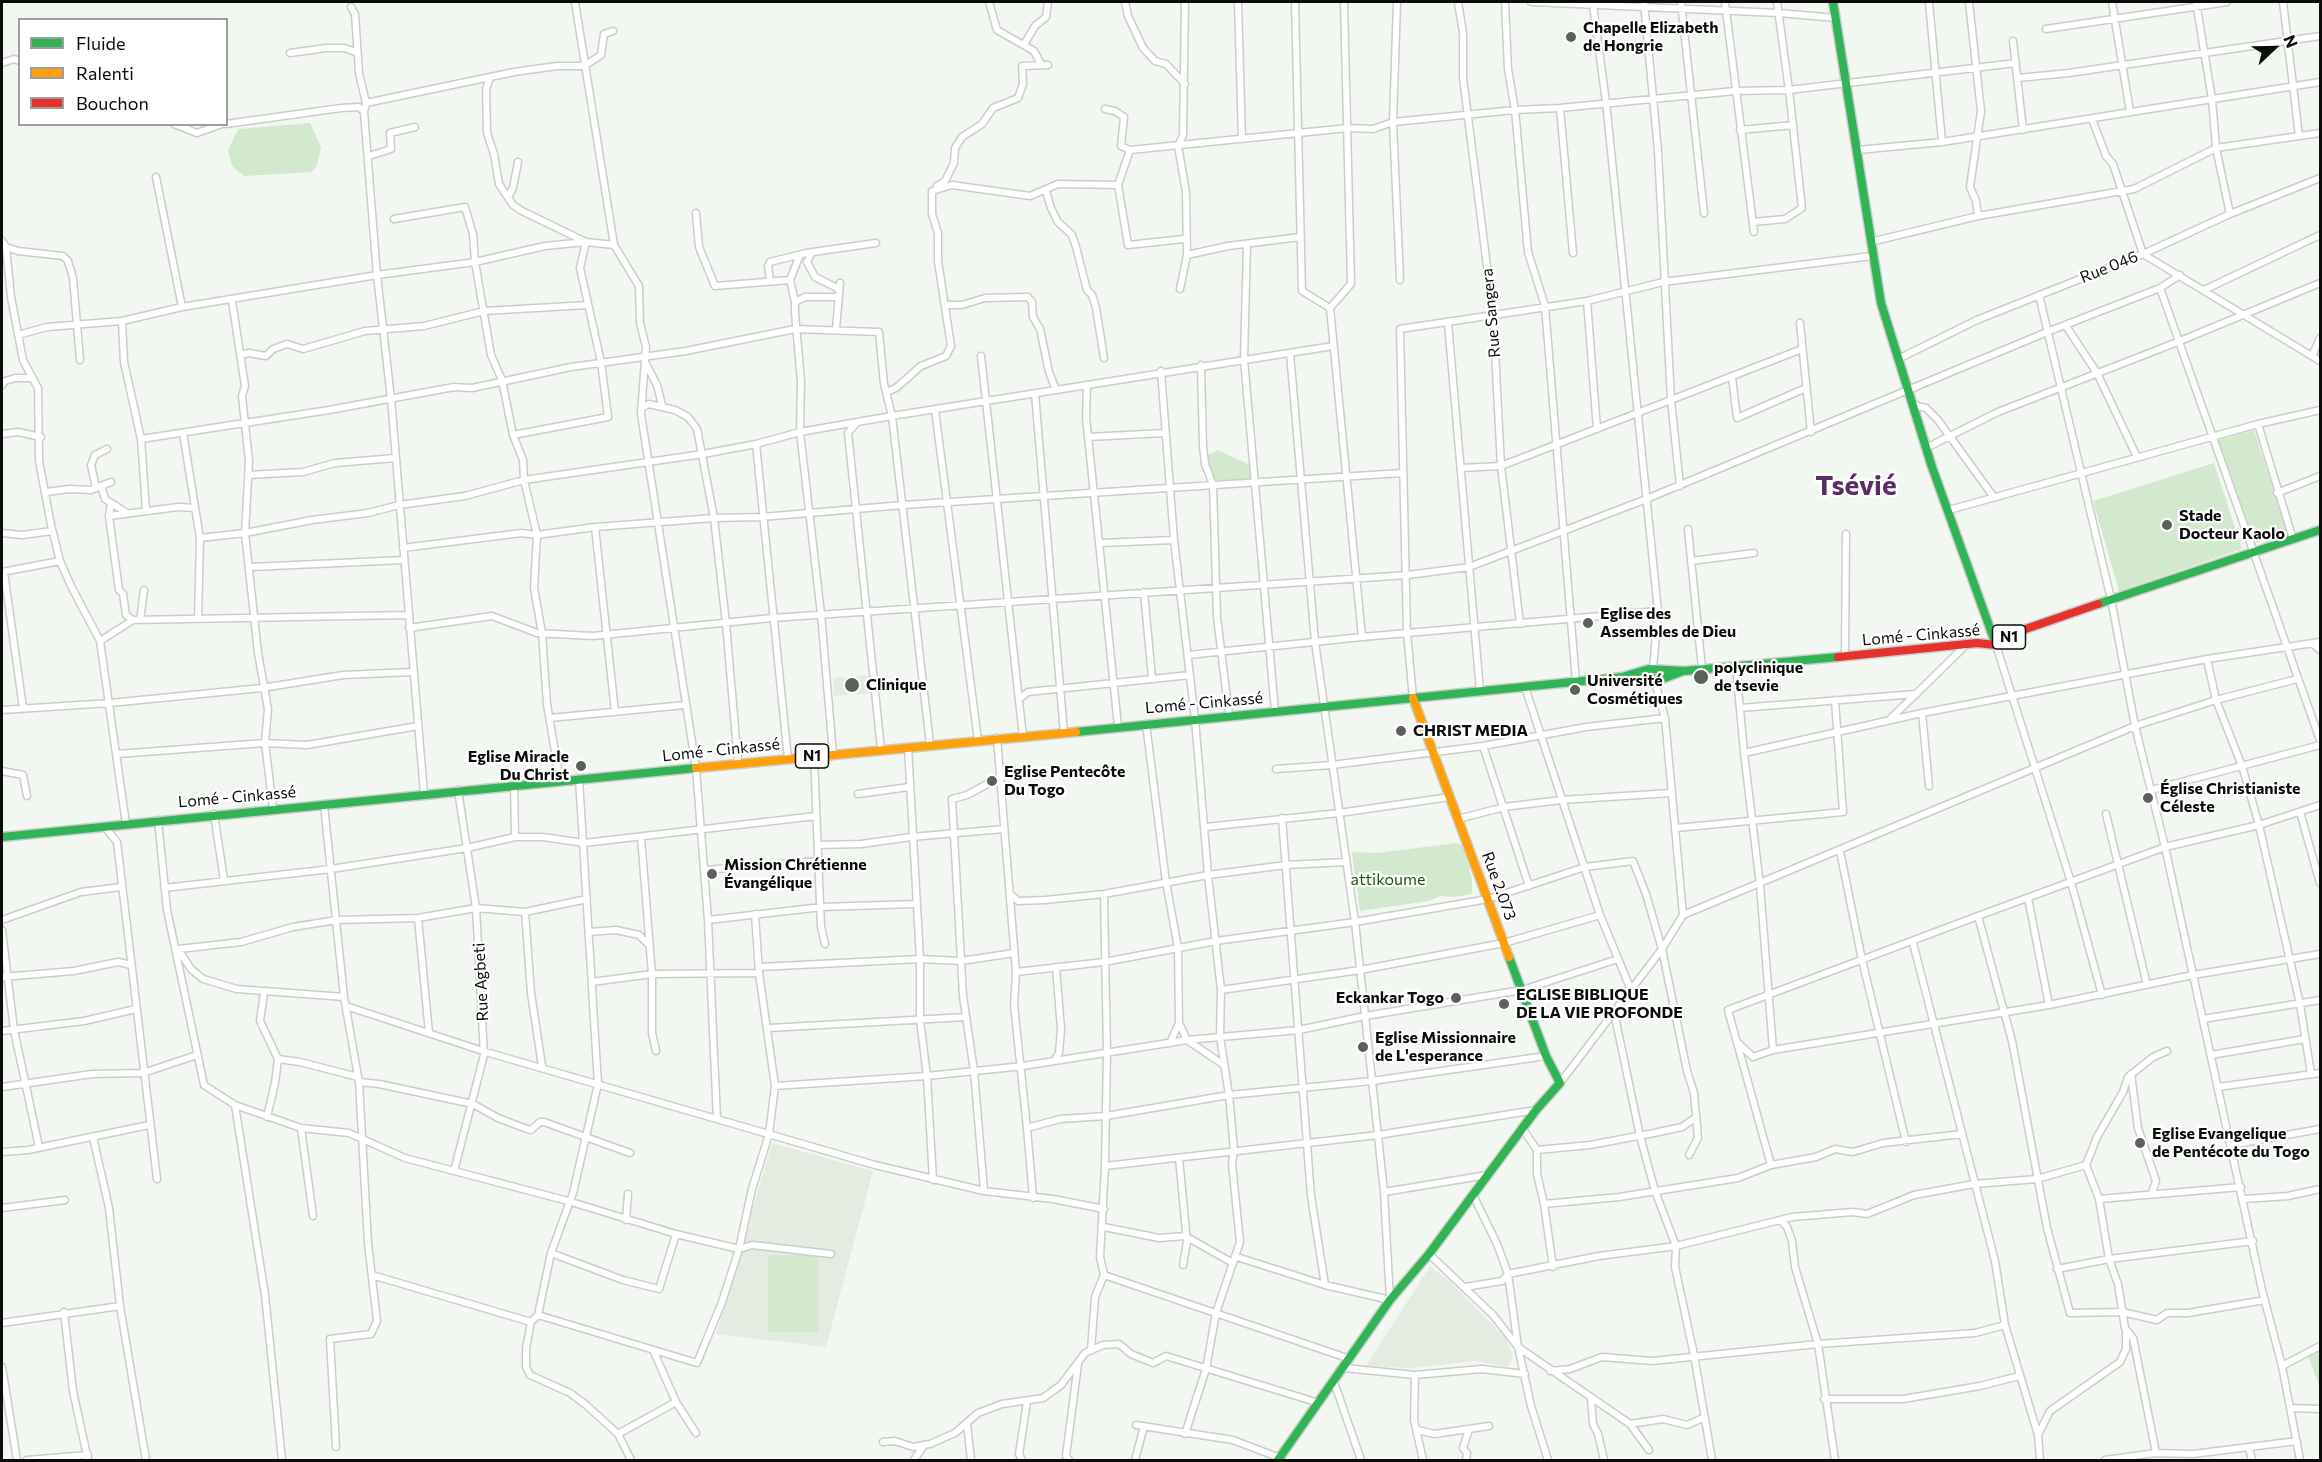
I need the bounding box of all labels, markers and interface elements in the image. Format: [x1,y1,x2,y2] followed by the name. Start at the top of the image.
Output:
[18,18,228,126] legend
[1583,18,1719,56] place label: Chapelle Elizabeth de Hongrie
[2244,18,2304,78] north arrow
[1564,30,1578,44] marker: Chapelle Elizabeth de Hongrie
[76,32,125,54] text: Fluide
[2280,32,2302,50] text: N
[76,62,134,84] text: Ralenti
[76,92,149,114] text: Bouchon
[2077,247,2141,287] street label: Rue 046
[1478,268,1504,358] street label: Rue Sangera
[1815,469,1897,503] district label: Tsévié
[2179,506,2285,544] place label: Stade Docteur Kaolo
[2160,518,2174,532] marker: Stade Docteur Kaolo
[1600,604,1736,642] place label: Eglise des Assembles de Dieu
[1581,616,1595,630] marker: Eglise des Assembles de Dieu
[1861,620,1981,650] street label: Lomé - Cinkassé
[1992,625,2026,649] road number: N1
[1714,658,1803,696] place label: polyclinique de tsevie
[1692,668,1710,686] marker: polyclinique de tsevie
[1587,671,1683,709] place label: Université Cosmétiques
[866,675,926,695] place label: Clinique
[843,676,861,694] marker: Clinique
[1568,683,1582,697] marker: Université Cosmétiques
[1144,688,1264,718] street label: Lomé - Cinkassé
[1413,721,1528,741] place label: CHRIST MEDIA
[1394,724,1408,738] marker: CHRIST MEDIA
[661,734,781,766] street label: Lomé - Cinkassé
[796,744,828,768] road number: N1
[468,747,569,785] place label: Eglise Miracle Du Christ
[574,759,588,773] marker: Eglise Miracle Du Christ
[1004,762,1125,800] place label: Eglise Pentecôte Du Togo
[985,774,999,788] marker: Eglise Pentecôte Du Togo
[2160,779,2301,817] place label: Église Christianiste Céleste
[177,782,297,812] street label: Lomé - Cinkassé
[2141,791,2155,805] marker: Église Christianiste Céleste
[1478,849,1520,923] street label: Rue 2.073
[724,855,867,893] place label: Mission Chrétienne Évangélique
[705,867,719,881] marker: Mission Chrétienne Évangélique
[1351,870,1425,890] park label: attikoume
[469,942,493,1022] street label: Rue Agbeti
[1516,985,1683,1023] place label: EGLISE BIBLIQUE DE LA VIE PROFONDE
[1336,988,1444,1008] place label: Eckankar Togo
[1449,991,1463,1005] marker: Eckankar Togo
[1497,997,1511,1011] marker: EGLISE BIBLIQUE DE LA VIE PROFONDE
[1375,1028,1516,1066] place label: Eglise Missionnaire de L'esperance
[1356,1040,1370,1054] marker: Eglise Missionnaire de L'esperance
[2152,1124,2310,1162] place label: Eglise Evangelique de Pentécote du Togo
[2133,1136,2147,1150] marker: Eglise Evangelique de Pentécote du Togo

